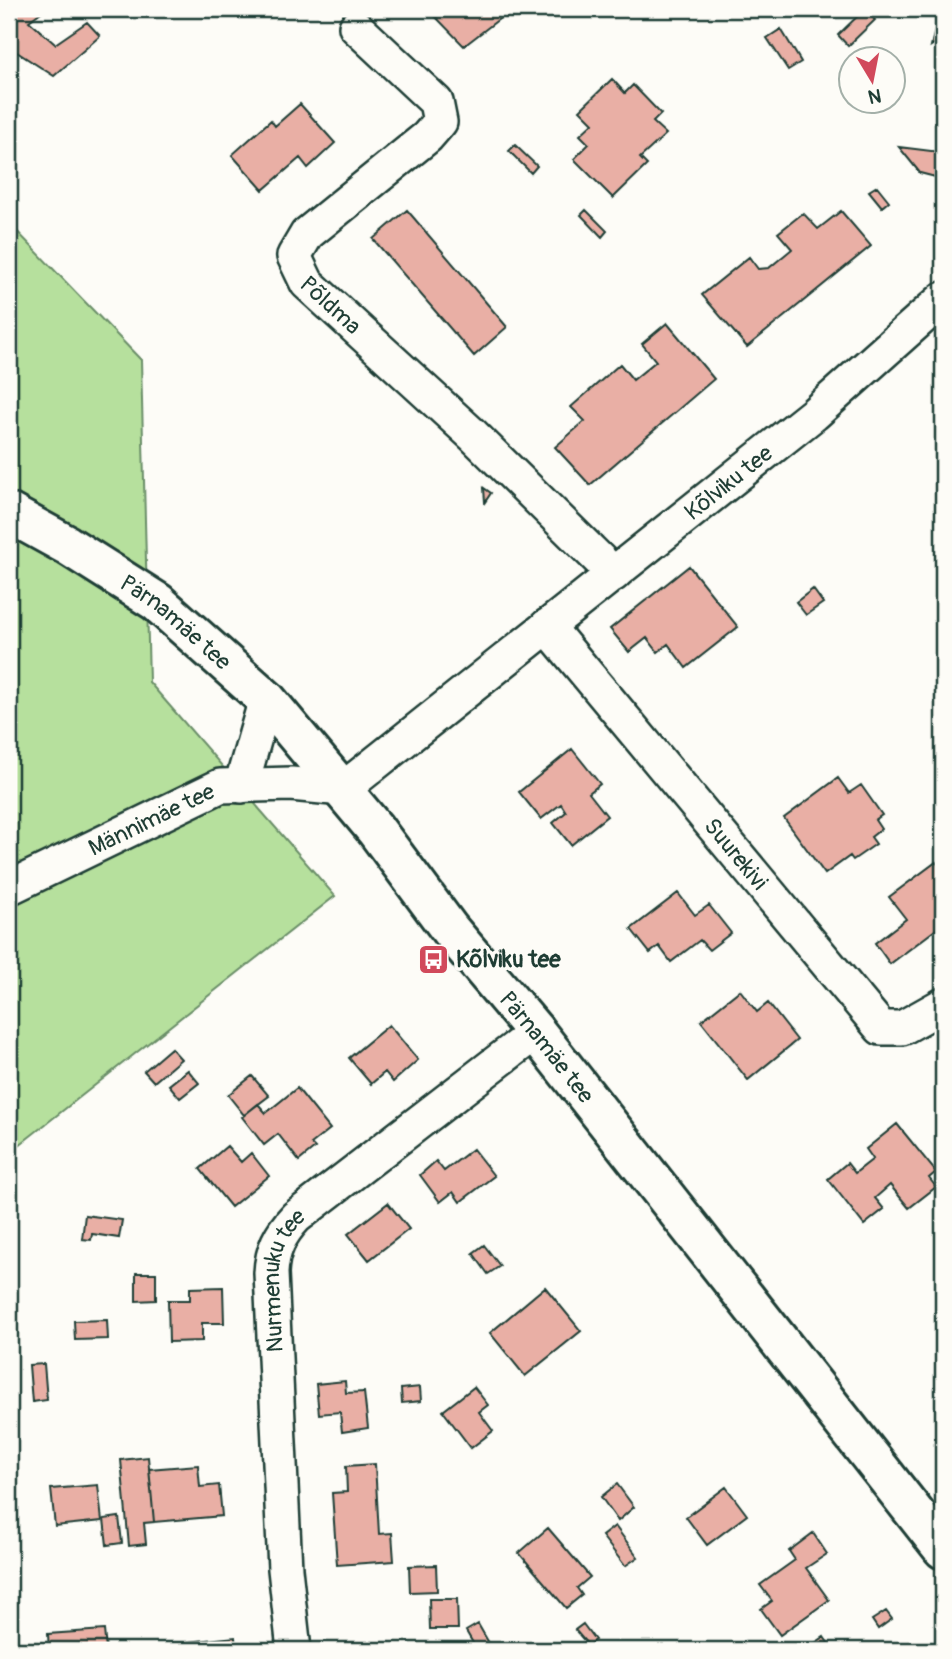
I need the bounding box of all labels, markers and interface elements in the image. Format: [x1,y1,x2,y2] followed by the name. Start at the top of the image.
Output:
[836,46,906,116] north arrow
[866,83,883,109] text: N
[294,270,367,341] street label: Põldma
[679,438,779,527] street label: Kõlviku tee
[115,569,238,677] street label: Pärnamäe tee
[84,777,220,863] street label: Männimäe tee
[698,812,774,896] street label: Suurekivi
[416,942,450,976] bus stop icon: Kõlviku tee
[456,945,561,974] place label: Kõlviku tee
[493,985,601,1109] street label: Pärnamäe tee
[257,1201,311,1353] street label: Nurmenuku tee

